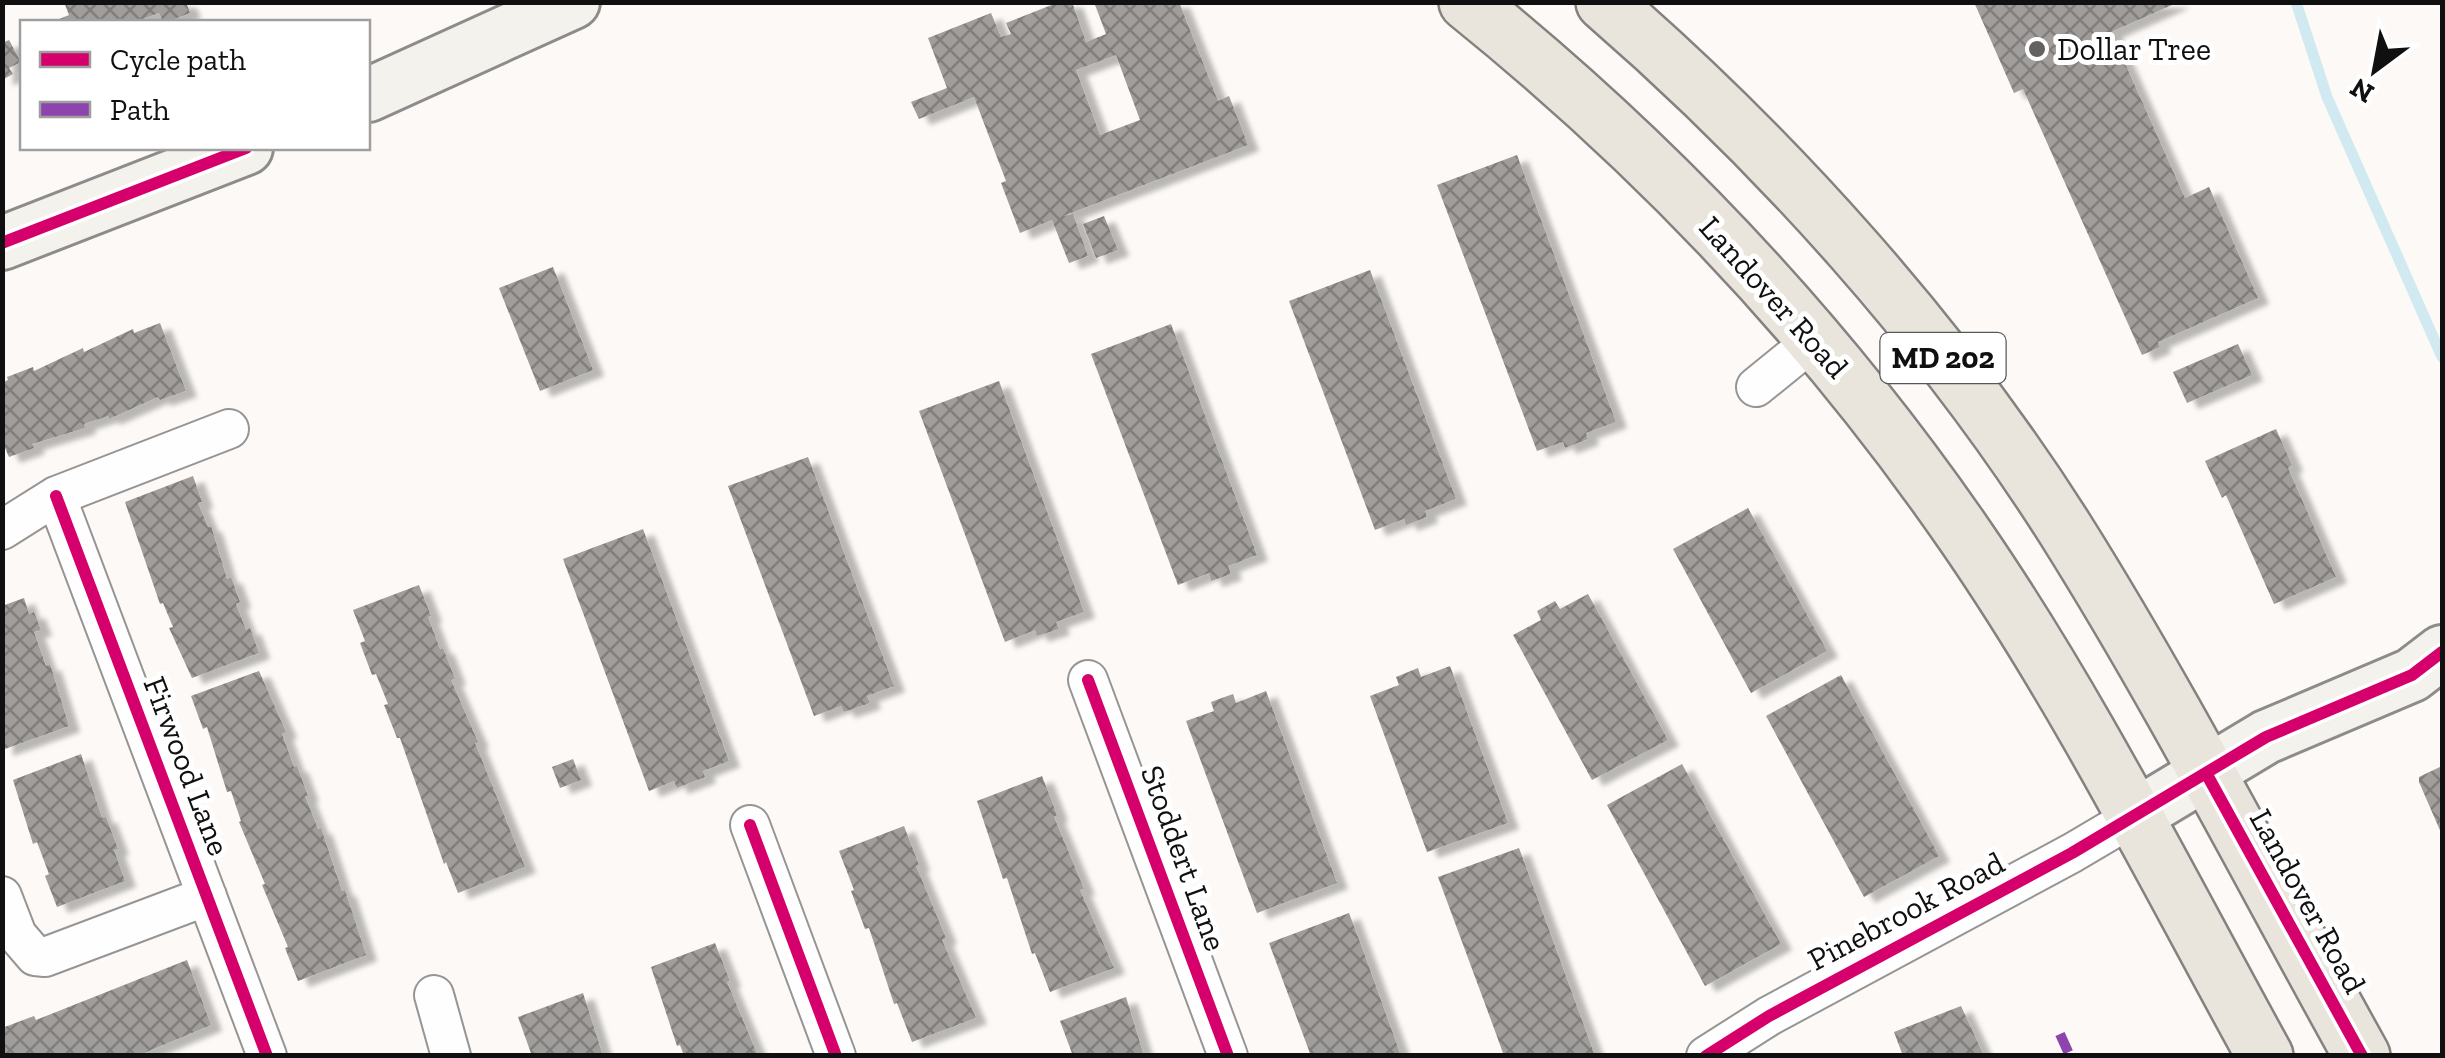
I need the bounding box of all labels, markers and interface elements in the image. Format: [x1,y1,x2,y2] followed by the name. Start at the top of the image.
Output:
[20,20,370,150] legend
[2325,20,2425,120] north arrow
[2057,30,2211,68] place label: Dollar Tree
[2026,38,2048,60] marker: Dollar Tree
[110,42,246,78] text: Cycle path
[2344,71,2380,110] text: N
[110,92,170,128] text: Path
[1691,208,1857,386] street label: Landover Road
[1880,333,2006,383] road number: MD 202
[136,671,238,861] street label: Firwood Lane
[1133,760,1235,956] street label: Stoddert Lane
[2242,802,2374,1000] street label: Landover Road
[1801,843,2011,979] street label: Pinebrook Road

